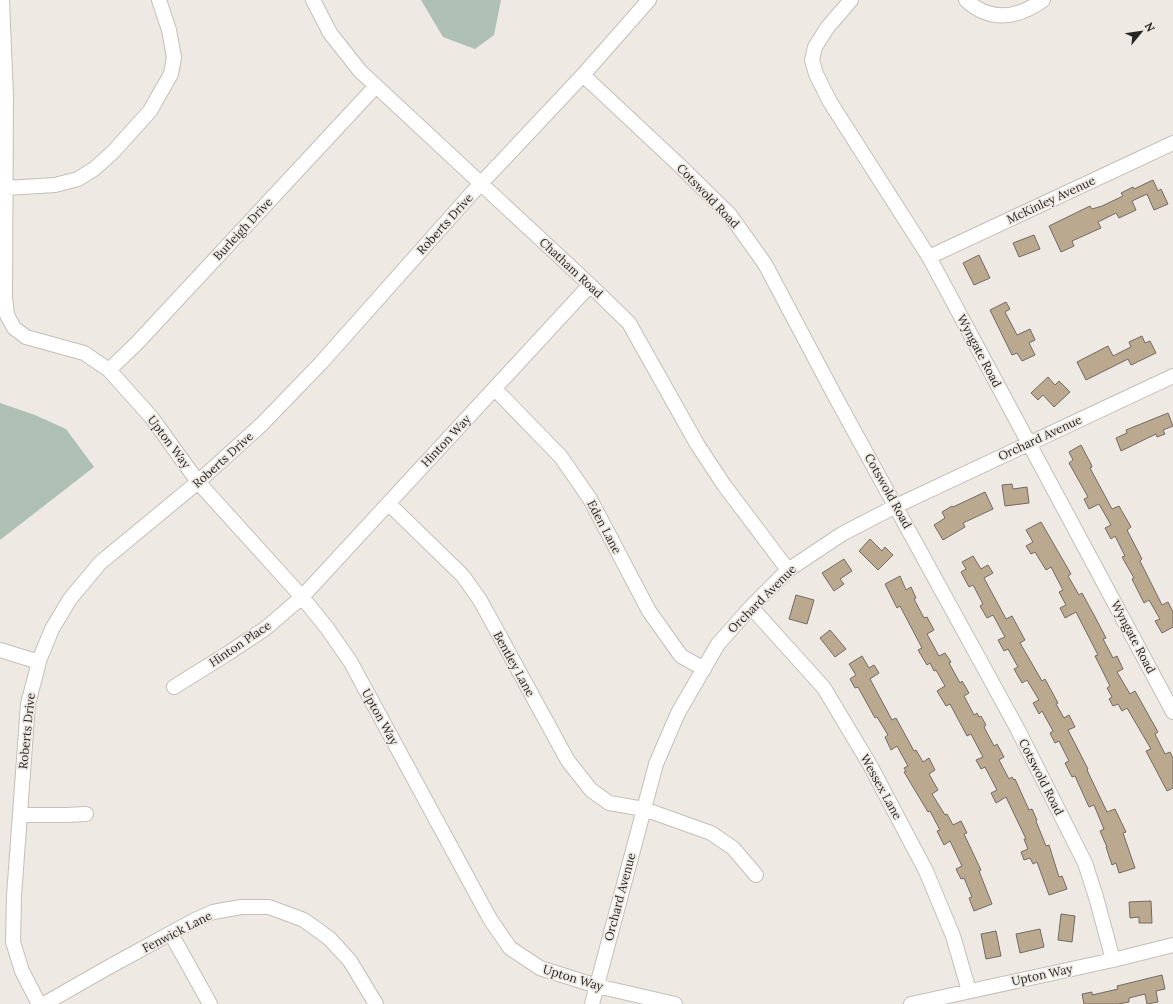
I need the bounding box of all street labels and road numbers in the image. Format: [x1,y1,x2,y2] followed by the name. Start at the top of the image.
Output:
[674,160,743,231] street label: Cotswold Road
[1004,172,1098,227] street label: McKinley Avenue
[413,190,476,257] street label: Roberts Drive
[210,194,276,263] street label: Burleigh Drive
[536,234,606,301] street label: Chatham Road
[954,312,1005,390] street label: Wyngate Road
[418,411,474,470] street label: Hinton Way
[996,411,1084,463] street label: Orchard Avenue
[145,412,194,472] street label: Upton Way
[189,428,257,491] street label: Roberts Drive
[862,451,915,531] street label: Cotswold Road
[584,497,625,557] street label: Eden Lane
[724,561,799,636] street label: Orchard Avenue
[1108,598,1159,676] street label: Wyngate Road
[206,617,274,670] street label: Hinton Place
[490,629,539,699] street label: Bentley Lane
[359,686,402,748] street label: Upton Way
[15,692,38,770] street label: Roberts Drive
[1016,736,1067,817] street label: Cotswold Road
[857,752,906,822] street label: Wessex Lane
[601,851,639,943] street label: Orchard Avenue
[139,907,215,956] street label: Fenwick Lane
[541,961,606,994] street label: Upton Way
[1010,961,1075,988] street label: Upton Way

